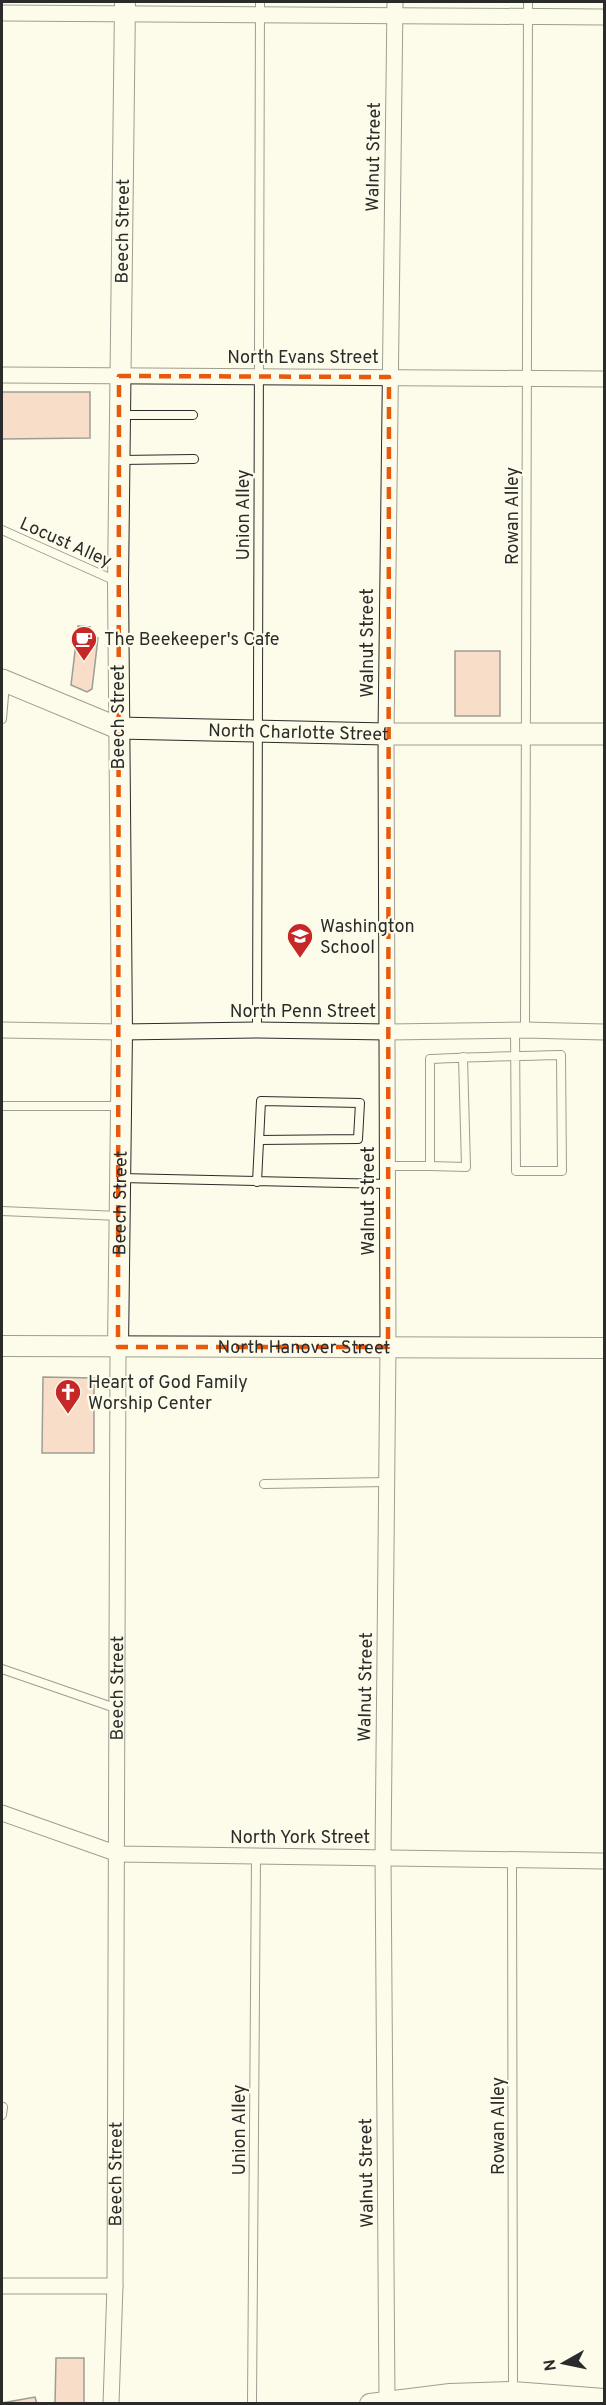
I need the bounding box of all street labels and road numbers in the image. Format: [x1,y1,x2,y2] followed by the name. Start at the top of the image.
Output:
[362,102,387,212] street label: Walnut Street
[112,178,136,284] street label: Beech Street
[227,347,379,370] street label: North Evans Street
[502,467,525,565] street label: Rowan Alley
[233,469,256,561] street label: Union Alley
[16,513,115,574] street label: Locust Alley
[357,588,380,698] street label: Walnut Street
[108,665,131,769] street label: Beech Street
[208,720,389,747] street label: North Charlotte Street
[230,1001,376,1024] street label: North Penn Street
[358,1146,381,1256] street label: Walnut Street
[109,1150,133,1256] street label: Beech Street
[218,1337,390,1360] street label: North Hanover Street
[354,1632,379,1742] street label: Walnut Street
[107,1636,130,1741] street label: Beech Street
[230,1827,370,1850] street label: North York Street
[488,2077,511,2175] street label: Rowan Alley
[229,2084,252,2176] street label: Union Alley
[355,2118,380,2228] street label: Walnut Street
[105,2122,129,2227] street label: Beech Street

